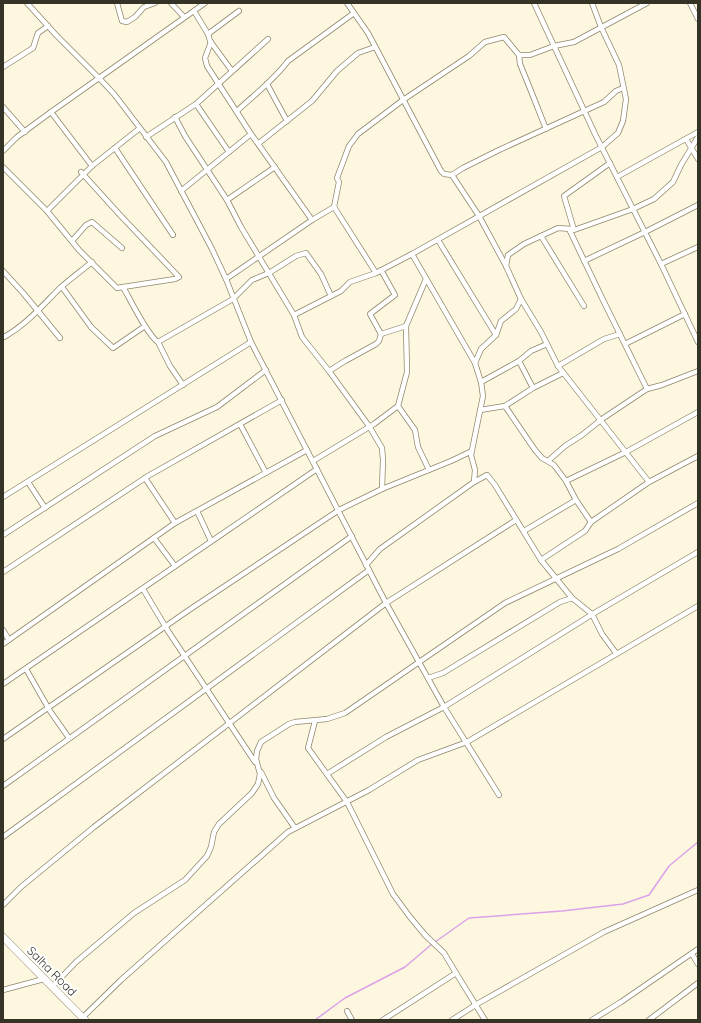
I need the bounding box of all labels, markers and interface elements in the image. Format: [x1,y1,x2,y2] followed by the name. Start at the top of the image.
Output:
[24,943,80,999] street label: Salha Road

